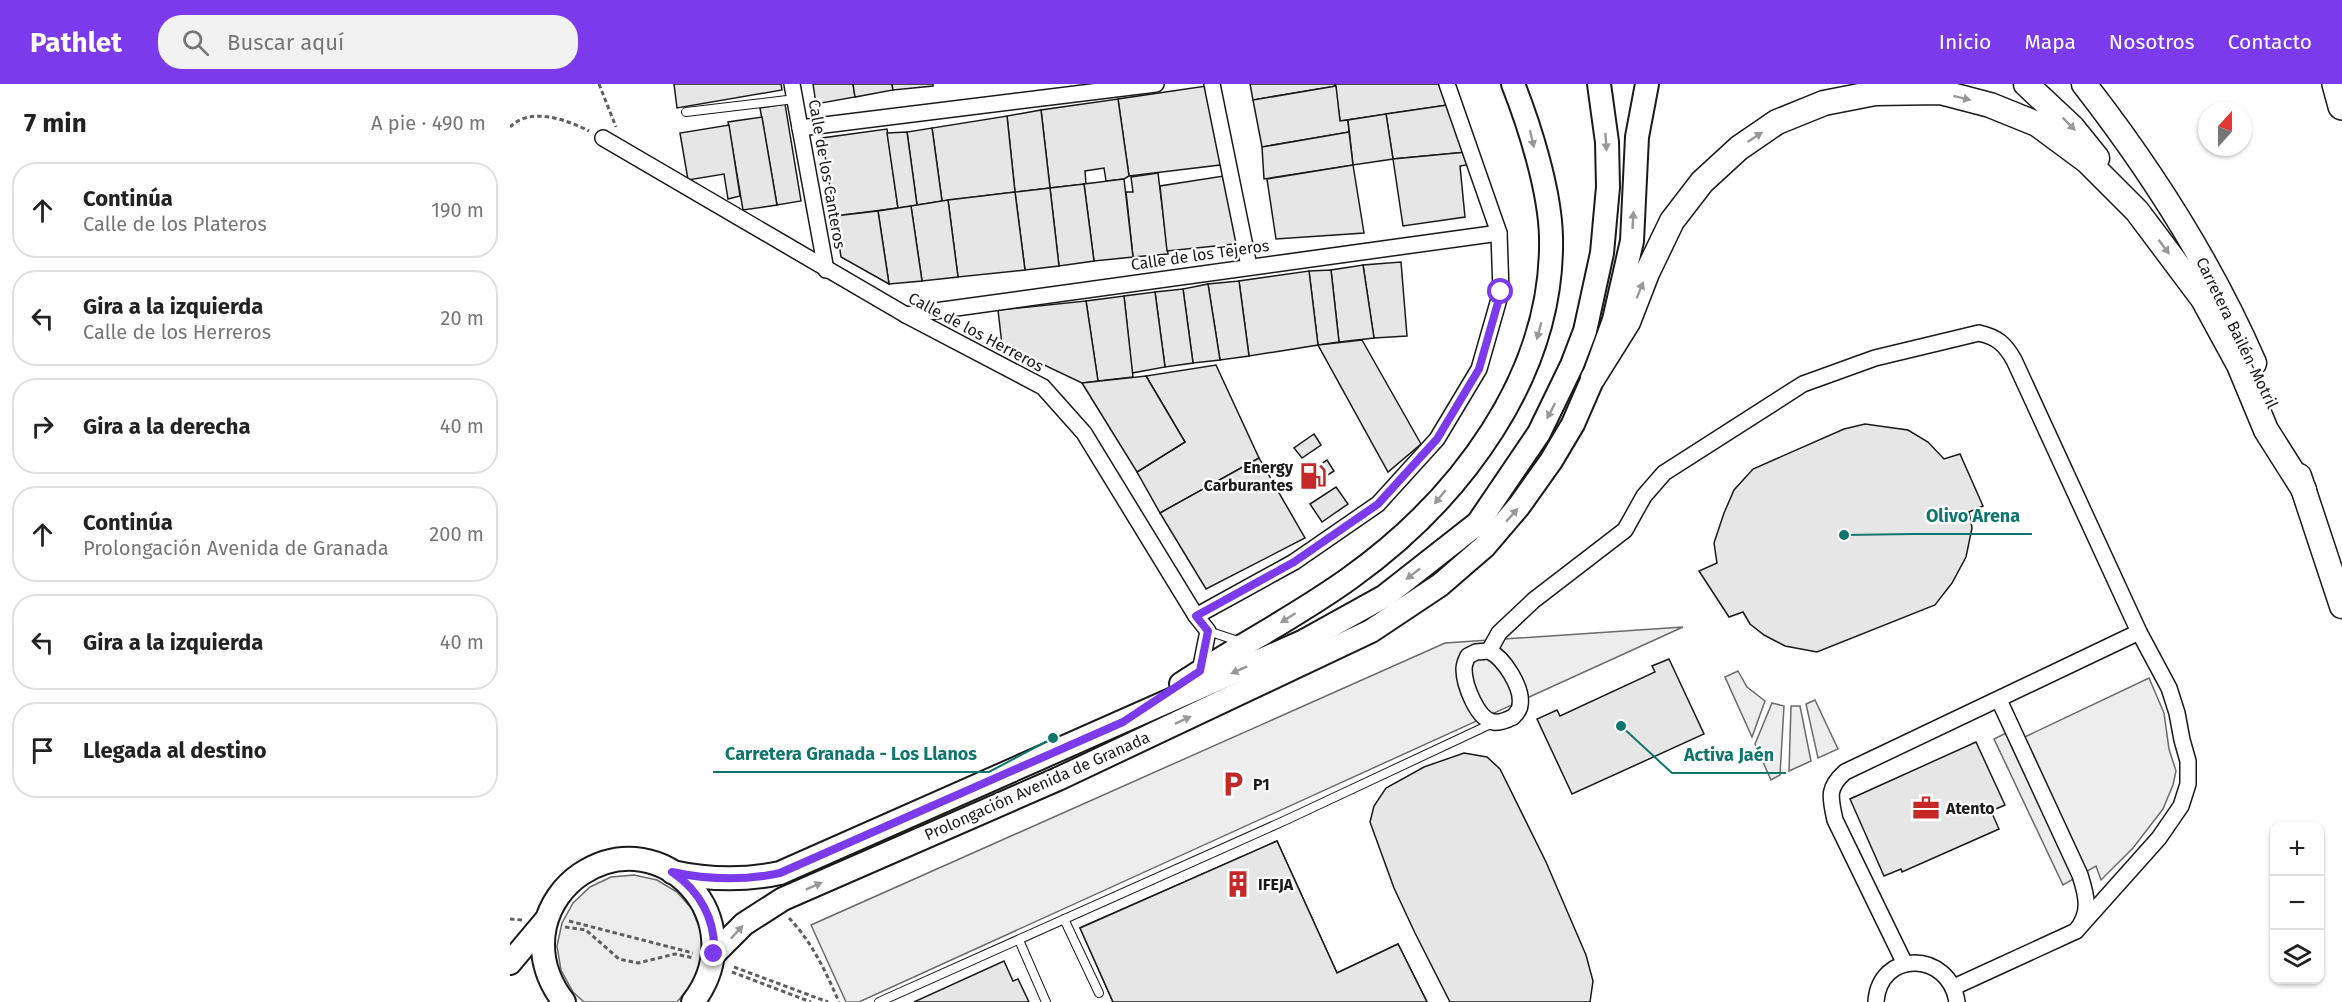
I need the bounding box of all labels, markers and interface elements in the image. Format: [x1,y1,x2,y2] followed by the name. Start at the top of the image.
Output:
[158,15,578,69] search box
[30,26,122,59] text: Pathlet
[179,26,212,59] icon: search
[227,29,344,56] text: Buscar aquí
[1939,29,1991,55] text: Inicio
[2024,29,2076,55] text: Mapa
[2109,29,2195,55] text: Nosotros
[2228,29,2312,55] text: Contacto
[1952,93,1971,103] one-way arrow
[804,98,850,250] street label: Calle de los Canteros
[2198,102,2252,156] north arrow
[24,108,87,139] text: 7 min
[371,111,486,135] text: A pie · 490 m
[2061,117,2075,131] one-way arrow
[1528,130,1538,148] one-way arrow
[1747,131,1763,143] one-way arrow
[1602,132,1611,151] one-way arrow
[83,185,173,212] text: Continúa
[26,194,59,227] icon: ahead
[431,198,484,222] text: 190 m
[1628,211,1637,230] one-way arrow
[83,212,267,236] text: Calle de los Plateros
[1130,236,1270,274] street label: Calle de los Tejeros
[2158,239,2170,255] one-way arrow
[2192,254,2282,412] street label: Carretera Bailén-Motril
[1487,278,1513,304] route start
[1636,281,1645,299] one-way arrow
[905,288,1047,376] street label: Calle de los Herreros
[83,293,263,320] text: Gira a la izquierda
[26,302,59,335] icon: left
[441,306,484,330] text: 20 m
[83,320,271,344] text: Calle de los Herreros
[1534,322,1543,340] one-way arrow
[1546,403,1555,420] one-way arrow
[26,410,59,443] icon: right
[83,413,251,440] text: Gira a la derecha
[440,414,484,438] text: 40 m
[1204,458,1294,495] place label: Energy Carburantes
[1298,461,1328,491] fuel station icon: Energy Carburantes
[1434,489,1447,505] one-way arrow
[1914,498,2032,534] callout: Olivo Arena
[1926,505,2020,527] text: Olivo Arena
[1505,507,1519,522] one-way arrow
[83,509,173,536] text: Continúa
[26,518,59,551] icon: ahead
[429,522,484,546] text: 200 m
[83,536,389,560] text: Prolongación Avenida de Granada
[1405,568,1421,581] one-way arrow
[1280,612,1297,623] one-way arrow
[26,626,59,659] icon: left
[83,629,263,656] text: Gira a la izquierda
[440,630,484,654] text: 40 m
[1230,665,1248,675] one-way arrow
[1175,716,1192,725] one-way arrow
[921,728,1153,844] street label: Prolongación Avenida de Granada
[26,734,59,767] icon: arrive
[713,736,989,772] callout: Carretera Granada - Los Llanos
[83,737,267,764] text: Llegada al destino
[1672,737,1786,773] callout: Activa Jaén
[725,743,977,765] text: Carretera Granada - Los Llanos
[1683,744,1774,766] text: Activa Jaén
[1218,769,1248,799] parking icon: P1
[1253,775,1270,794] place label: P1
[1911,793,1941,823] office icon: Atento
[1945,799,1995,818] place label: Atento
[2270,822,2324,984] map controls
[2270,822,2324,876] button: +
[1223,869,1253,899] building icon: IFEJA
[1258,875,1294,894] place label: IFEJA
[2270,876,2324,930] button: −
[805,881,822,890] one-way arrow
[730,925,744,940] one-way arrow
[2270,930,2324,984] button: layers
[700,940,726,966] route end

